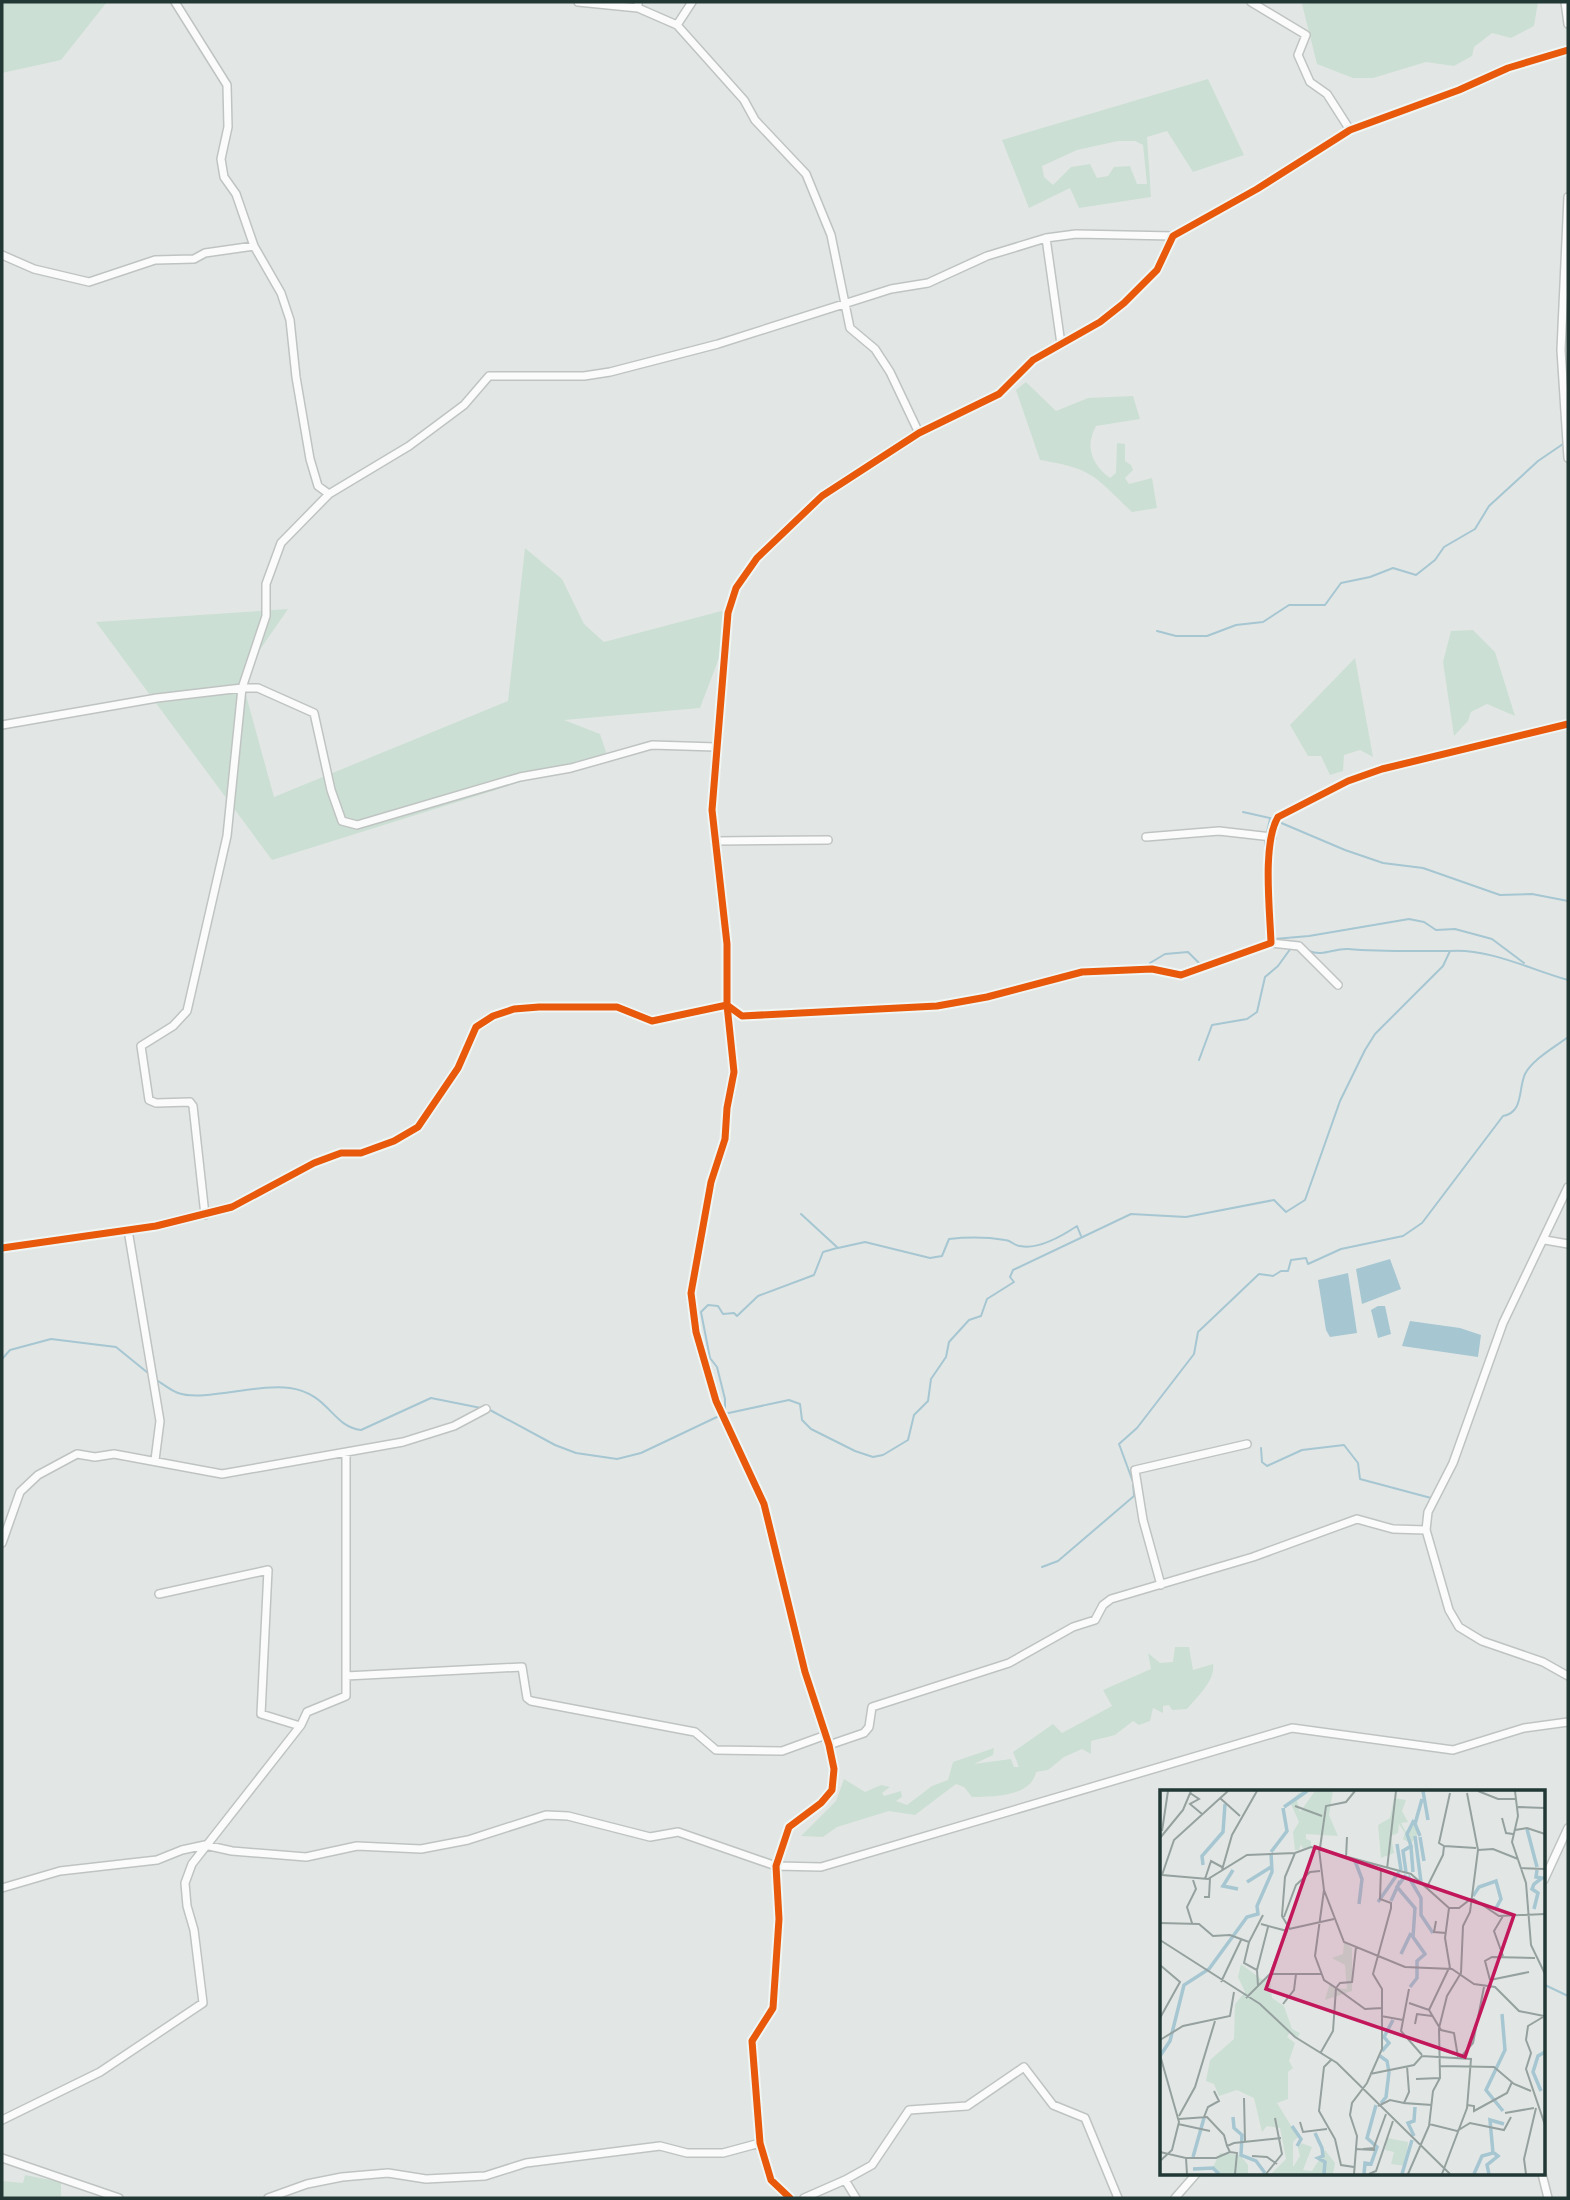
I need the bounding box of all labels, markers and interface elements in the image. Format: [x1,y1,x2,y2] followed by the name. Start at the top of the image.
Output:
[1160,1790,1546,2176] inset map

